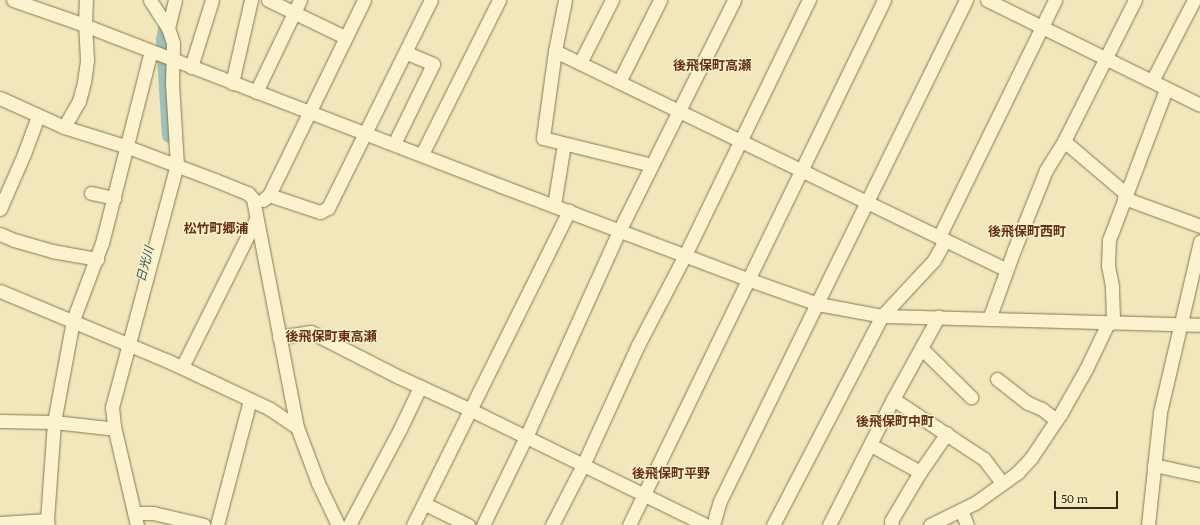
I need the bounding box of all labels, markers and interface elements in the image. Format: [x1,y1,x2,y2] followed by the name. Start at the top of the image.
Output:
[673,57,751,73] district label: 後飛保町高瀬
[184,220,248,236] district label: 松竹町郷浦
[988,223,1066,239] district label: 後飛保町西町
[134,245,156,283] water label: 日光川
[286,328,376,344] district label: 後飛保町東高瀬
[856,413,934,429] district label: 後飛保町中町
[632,465,710,481] district label: 後飛保町平野
[1056,483,1120,509] scale bar
[1061,489,1088,507] text: 50 m

